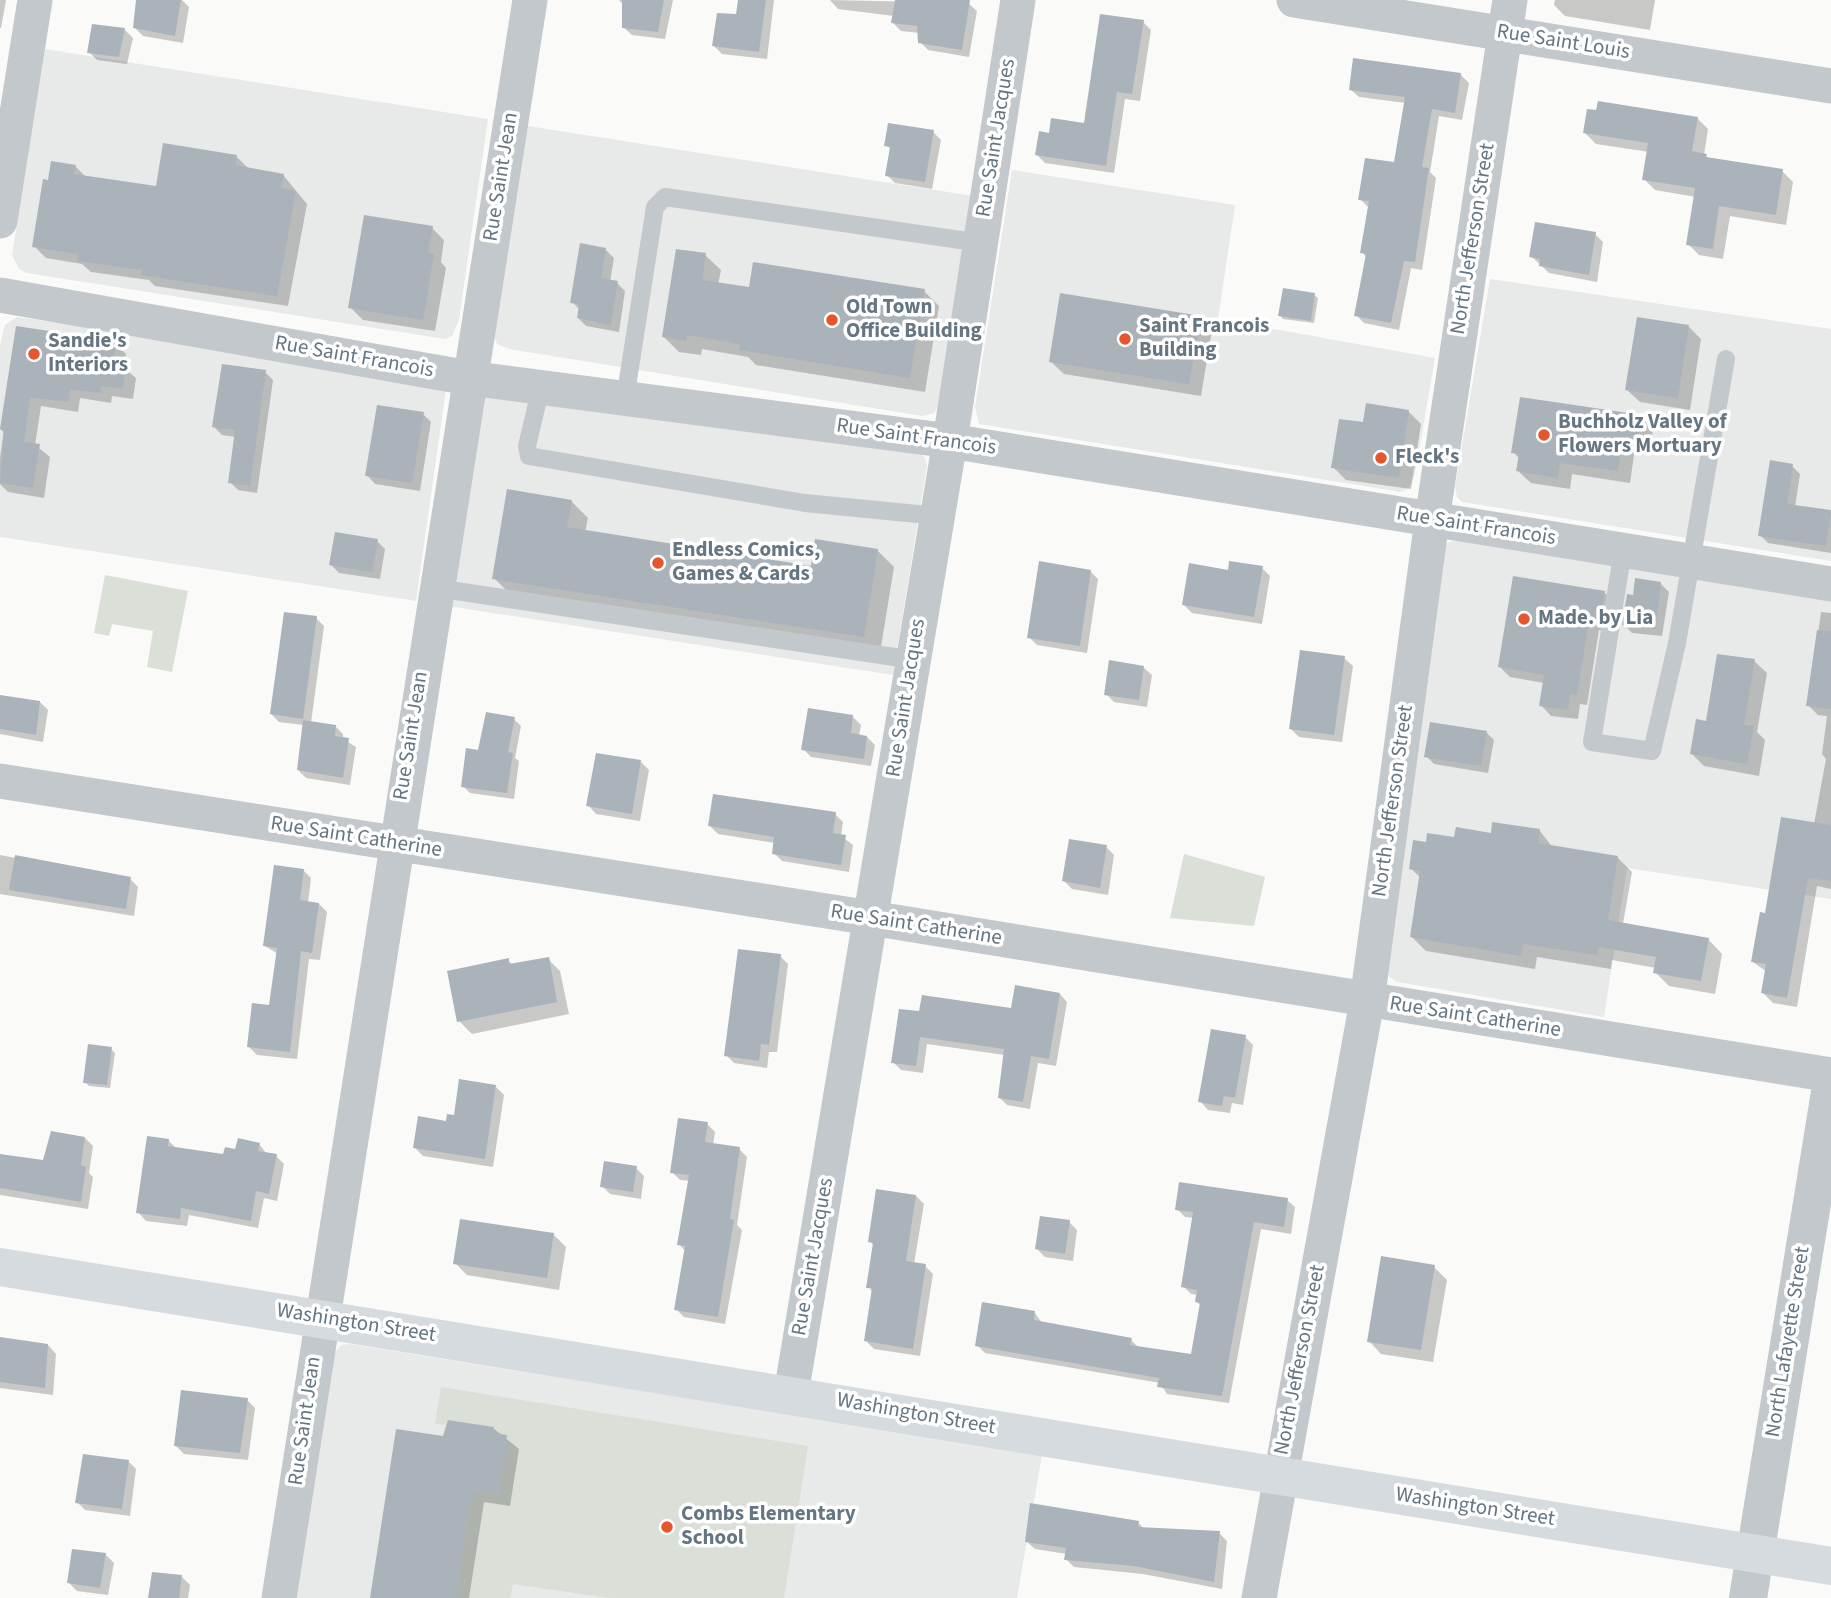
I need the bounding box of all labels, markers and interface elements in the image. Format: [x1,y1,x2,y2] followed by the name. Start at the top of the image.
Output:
[1495,20,1631,66] street label: Rue Saint Louis
[972,57,1022,219] street label: Rue Saint Jacques
[479,111,525,243] street label: Rue Saint Jean
[1446,142,1502,336] street label: North Jefferson Street
[846,295,982,345] place label: Old Town Office Building
[824,312,840,328] marker: Old Town Office Building
[1139,314,1269,364] place label: Saint Francois Building
[48,329,128,379] place label: Sandie's Interiors
[1117,331,1133,347] marker: Saint Francois Building
[273,332,435,384] street label: Rue Saint Francois
[26,346,42,362] marker: Sandie's Interiors
[1558,410,1727,460] place label: Buchholz Valley of Flowers Mortuary
[835,414,997,462] street label: Rue Saint Francois
[1536,427,1552,443] marker: Buchholz Valley of Flowers Mortuary
[1395,445,1459,471] place label: Fleck's
[1373,450,1389,466] marker: Fleck's
[1395,502,1557,552] street label: Rue Saint Francois
[672,538,820,588] place label: Endless Comics, Games & Cards
[650,555,666,571] marker: Endless Comics, Games & Cards
[1538,606,1653,632] place label: Made. by Lia
[1516,611,1532,627] marker: Made. by Lia
[882,617,932,779] street label: Rue Saint Jacques
[389,670,435,802] street label: Rue Saint Jean
[1368,703,1420,899] street label: North Jefferson Street
[268,812,444,864] street label: Rue Saint Catherine
[828,900,1004,952] street label: Rue Saint Catherine
[1387,992,1563,1044] street label: Rue Saint Catherine
[788,1176,840,1338] street label: Rue Saint Jacques
[1761,1245,1817,1439] street label: North Lafayette Street
[1270,1263,1332,1457] street label: North Jefferson Street
[275,1299,437,1349] street label: Washington Street
[284,1355,328,1487] street label: Rue Saint Jean
[835,1389,997,1441] street label: Washington Street
[1394,1483,1556,1533] street label: Washington Street
[681,1502,856,1552] place label: Combs Elementary School
[659,1519,675,1535] marker: Combs Elementary School

